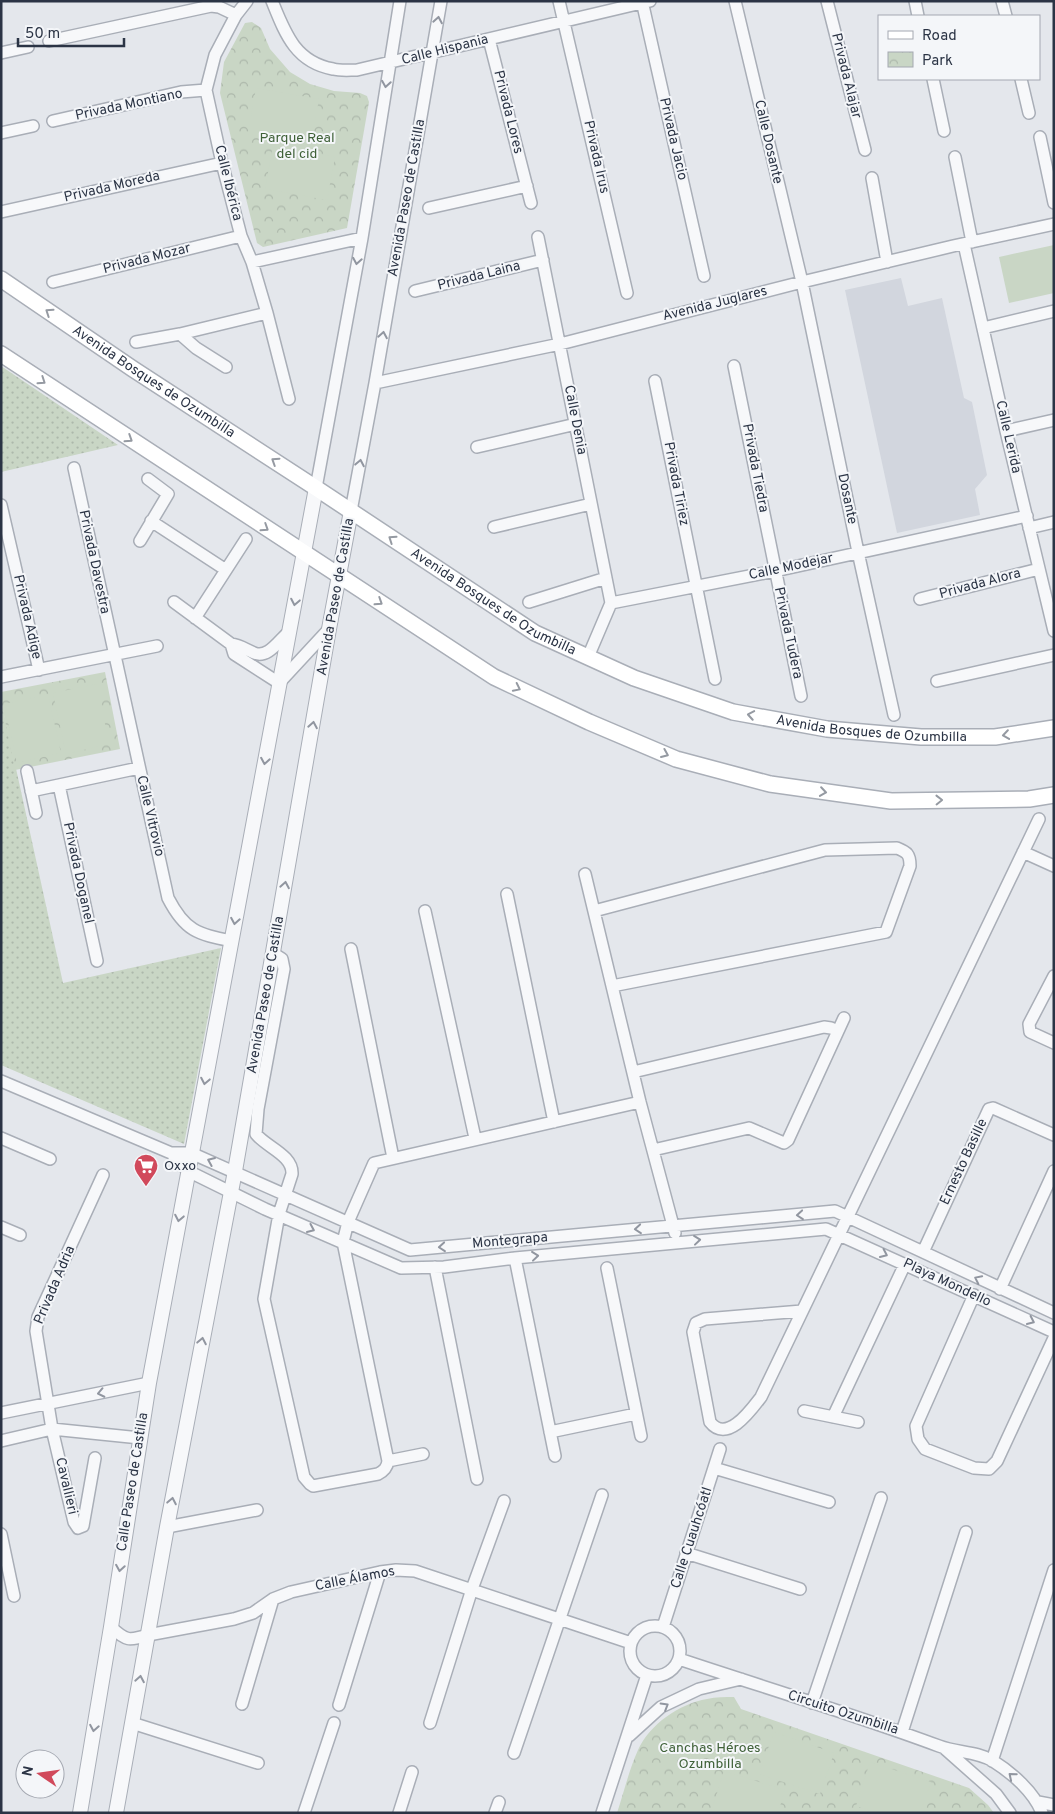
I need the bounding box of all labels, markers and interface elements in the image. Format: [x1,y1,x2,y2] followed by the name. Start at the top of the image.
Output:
[18,15,124,47] scale bar
[878,15,1040,80] legend
[432,16,442,24] one-way arrow
[25,25,60,44] text: 50 m
[922,27,957,46] text: Road
[400,31,490,69] street label: Calle Hispania
[827,31,865,121] street label: Privada Alajar
[922,52,953,71] text: Park
[489,69,527,155] street label: Privada Lores
[382,80,392,88] one-way arrow
[74,85,184,125] street label: Privada Montiano
[655,96,691,182] street label: Privada Jacio
[750,98,786,186] street label: Calle Dosante
[385,118,429,278] street label: Avenida Paseo de Castilla
[579,119,613,195] street label: Privada Irus
[259,130,335,163] park label: Parque Real del cid
[210,143,246,223] street label: Calle Ibérica
[62,168,162,206] street label: Privada Moreda
[101,240,193,278] street label: Privada Mozar
[353,257,363,266] one-way arrow
[436,257,522,295] street label: Privada Laina
[661,283,769,325] street label: Avenida Juglares
[45,309,55,318] one-way arrow
[69,322,238,442] street label: Avenida Bosques de Ozumbilla
[378,331,388,340] one-way arrow
[36,375,45,384] one-way arrow
[560,384,590,456] street label: Calle Denia
[991,399,1025,475] street label: Calle Lerida
[738,422,772,514] street label: Privada Tiedra
[124,433,133,443] one-way arrow
[660,441,692,527] street label: Privada Tiriez
[272,458,281,467] one-way arrow
[355,459,365,467] one-way arrow
[833,472,861,526] street label: Dosante
[75,509,113,615] street label: Privada Davestra
[314,517,358,677] street label: Avenida Paseo de Castilla
[260,522,269,531] one-way arrow
[389,535,398,545] one-way arrow
[407,544,579,659] street label: Avenida Bosques de Ozumbilla
[747,550,835,584] street label: Calle Modejar
[937,565,1023,603] street label: Privada Alora
[9,573,45,661] street label: Privada Adige
[770,585,806,681] street label: Privada Tudera
[374,595,383,605] one-way arrow
[290,597,301,606] one-way arrow
[512,682,521,692] one-way arrow
[747,711,756,721] one-way arrow
[775,711,967,746] street label: Avenida Bosques de Ozumbilla
[307,721,317,730] one-way arrow
[1001,730,1010,740] one-way arrow
[660,748,669,759] one-way arrow
[260,757,270,766] one-way arrow
[132,774,168,858] street label: Calle Vitrovio
[818,786,827,796] one-way arrow
[936,795,944,806] one-way arrow
[59,821,97,925] street label: Privada Doganel
[280,881,290,890] one-way arrow
[244,915,288,1075] street label: Avenida Paseo de Castilla
[231,917,241,925] one-way arrow
[200,1076,211,1085] one-way arrow
[937,1116,991,1208] street label: Ernesto Basille
[133,1153,159,1187] supermarket icon: Oxxo
[207,1156,216,1167] one-way arrow
[164,1158,196,1175] place label: Oxxo
[796,1209,804,1220] one-way arrow
[175,1213,185,1222] one-way arrow
[306,1222,315,1233] one-way arrow
[634,1224,642,1235] one-way arrow
[472,1229,548,1253] street label: Montegrapa
[693,1235,701,1246] one-way arrow
[437,1242,445,1253] one-way arrow
[31,1243,79,1327] street label: Privada Adria
[879,1248,888,1258] one-way arrow
[531,1251,539,1262] one-way arrow
[900,1255,994,1311] street label: Playa Mondello
[974,1275,983,1285] one-way arrow
[1026,1315,1035,1325] one-way arrow
[197,1337,207,1346] one-way arrow
[96,1388,105,1398] one-way arrow
[114,1411,152,1553] street label: Calle Paseo de Castilla
[51,1456,81,1516] street label: Cavallieri
[668,1485,716,1591] street label: Calle Cuauhcóatl
[166,1496,176,1505] one-way arrow
[313,1562,396,1595] street label: Calle Álamos
[116,1563,126,1572] one-way arrow
[135,1674,145,1683] one-way arrow
[786,1687,900,1739] street label: Circuito Ozumbilla
[659,1703,668,1713] one-way arrow
[89,1724,99,1732] one-way arrow
[659,1740,761,1773] park label: Canchas Héroes Ozumbilla
[15,1749,65,1799] north arrow
[19,1765,38,1778] text: N
[1008,1772,1017,1781] one-way arrow

